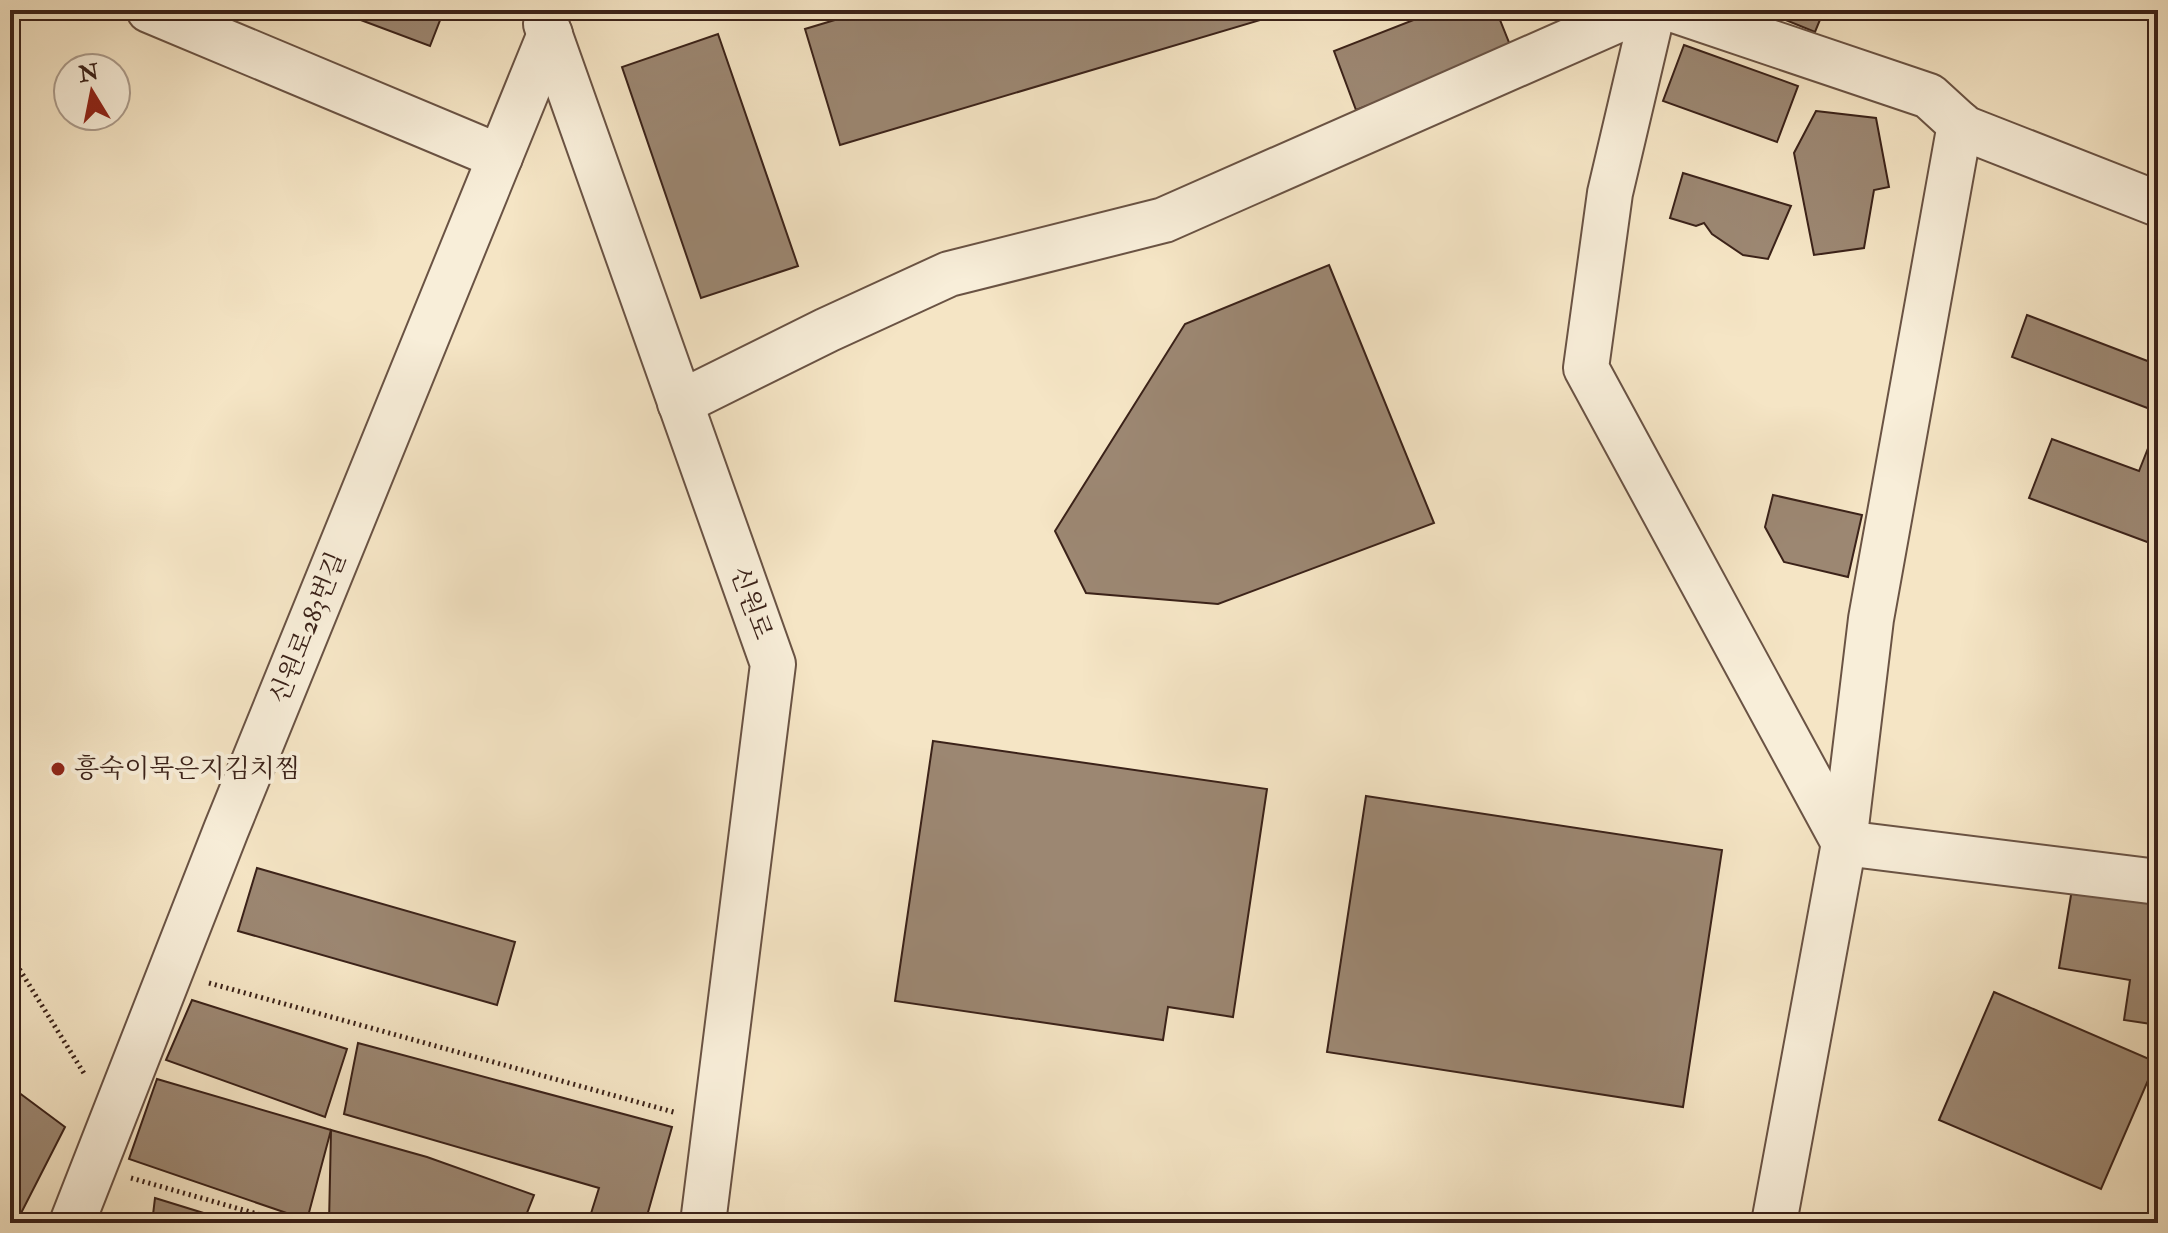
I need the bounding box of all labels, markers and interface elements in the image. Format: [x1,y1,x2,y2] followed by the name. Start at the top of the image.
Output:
[52,52,132,132] north arrow
[76,58,101,89] text: N
[263,547,353,709] street label: 신원로283번길
[723,562,779,644] street label: 신원로
[74,753,300,785] place label: 흥숙이묵은지김치찜
[49,760,67,778] marker: 흥숙이묵은지김치찜

